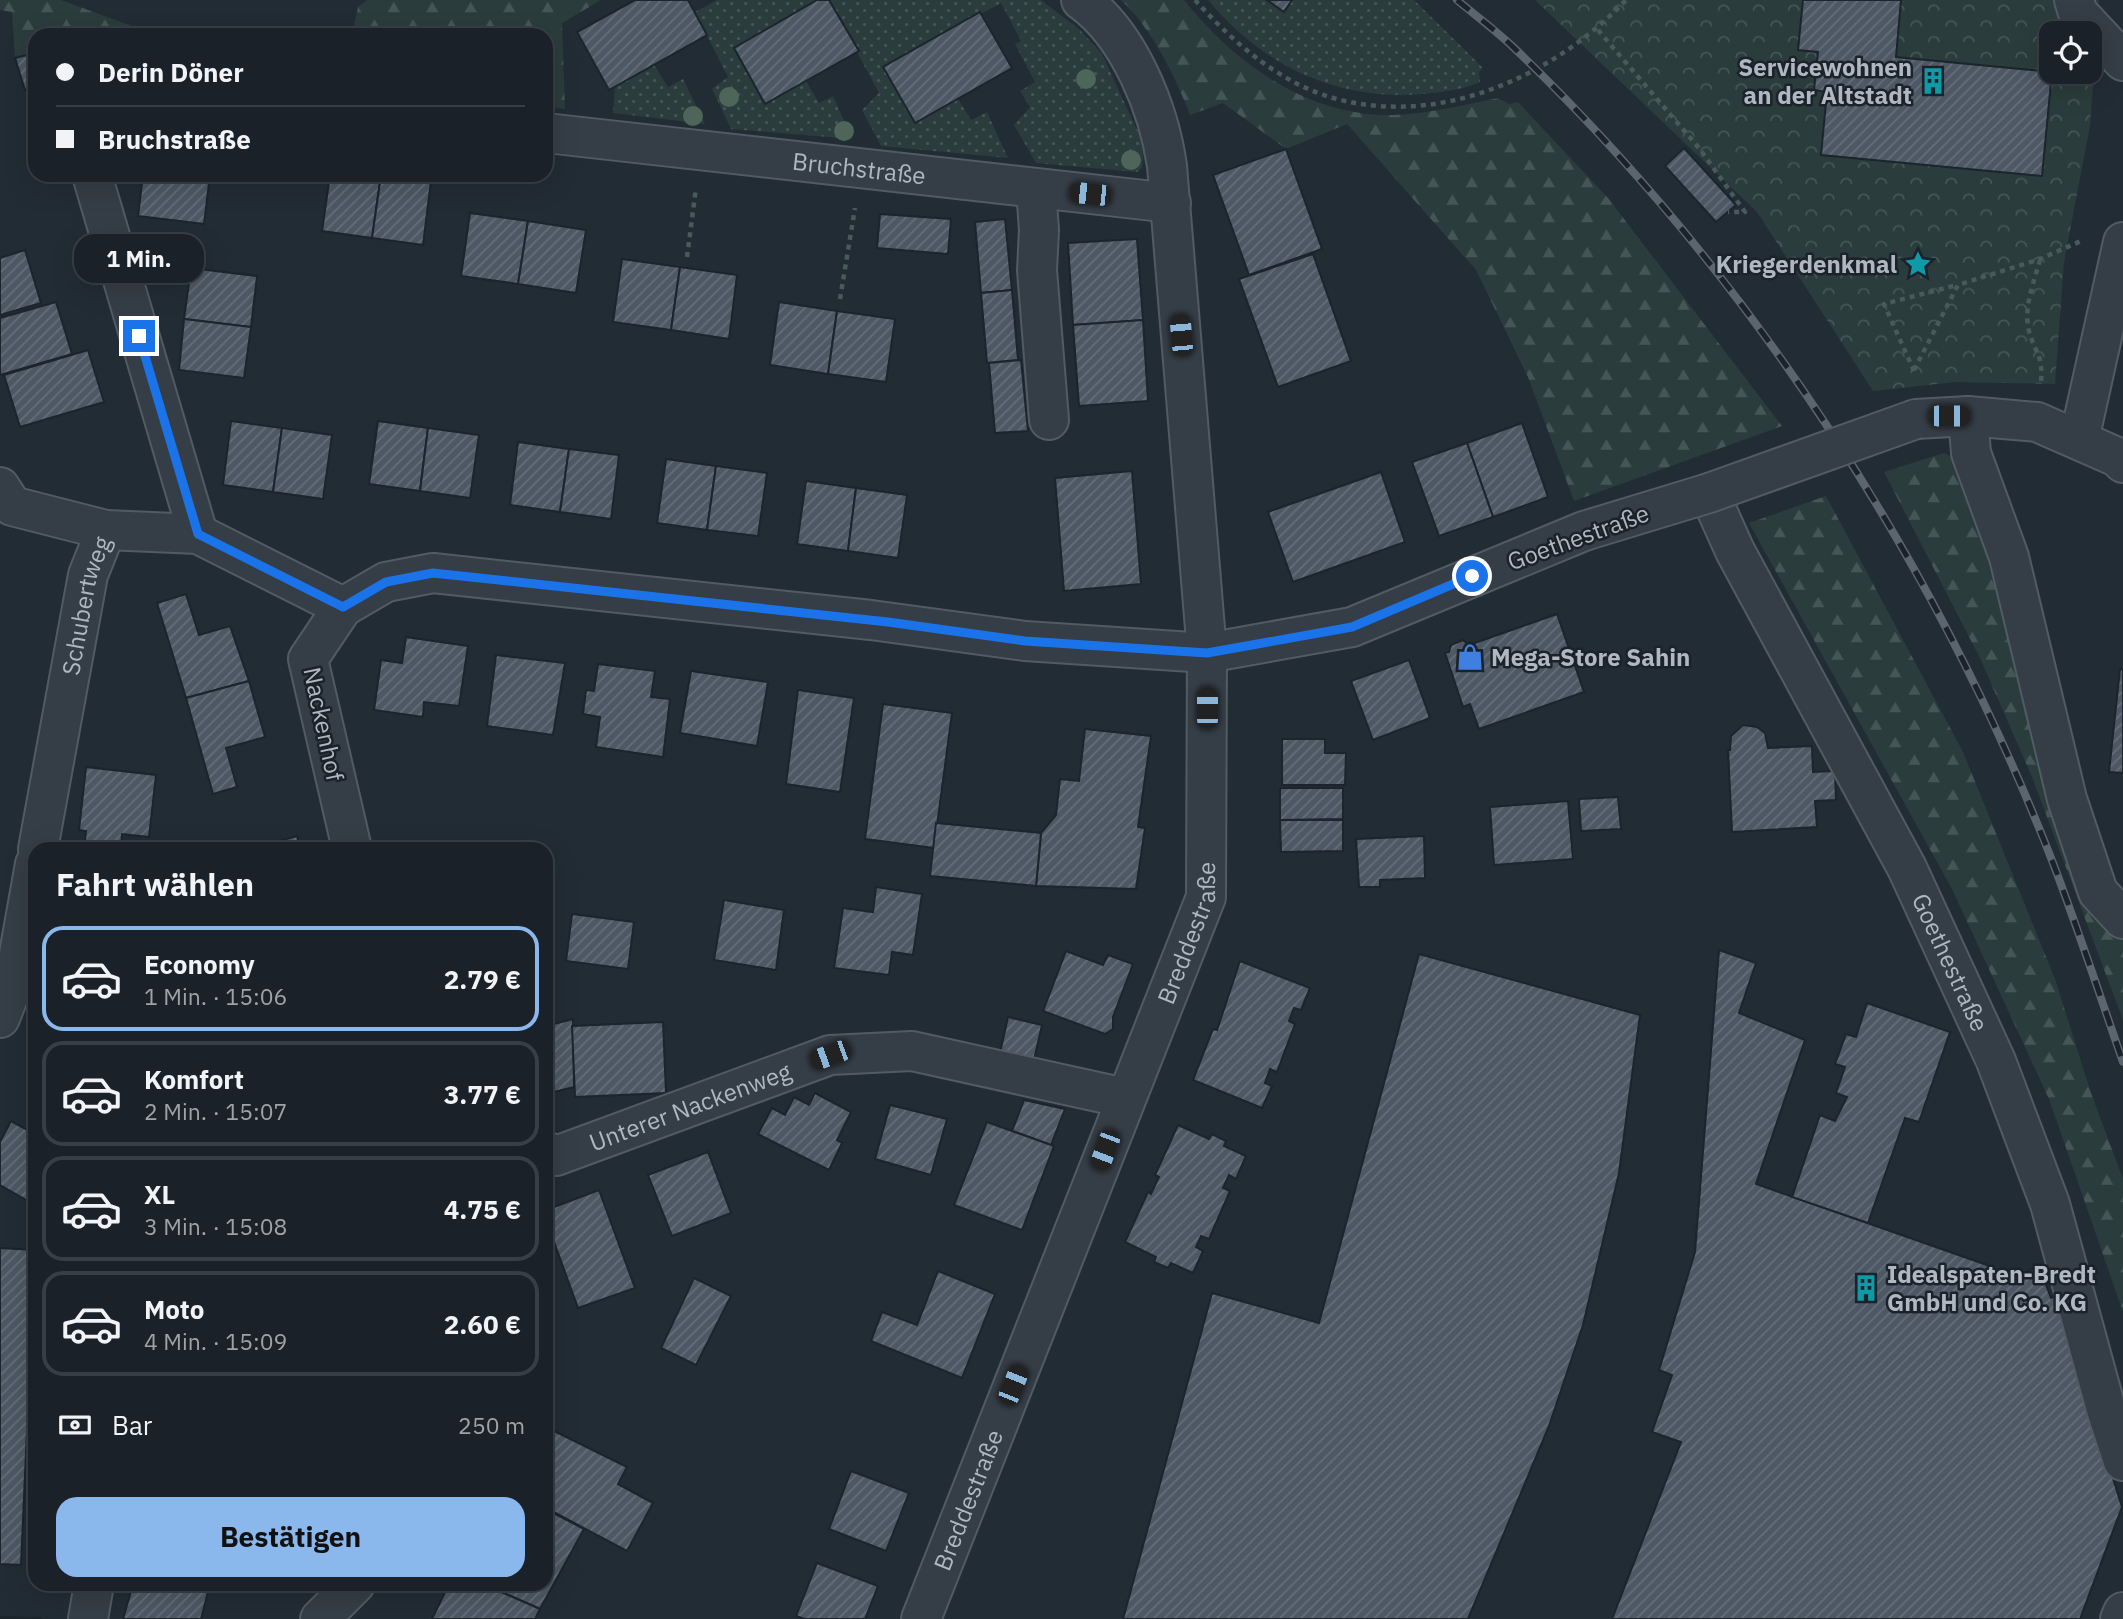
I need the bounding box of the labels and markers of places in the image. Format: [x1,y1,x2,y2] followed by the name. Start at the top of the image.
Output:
[1738,51,1912,111] place label: Servicewohnen an der Altstadt
[1918,66,1948,96] building icon: Servicewohnen an der Altstadt
[1716,248,1897,280] place label: Kriegerdenkmal
[1903,249,1933,279] place icon: Kriegerdenkmal
[1491,641,1690,673] place label: Mega-Store Sahin
[1455,642,1485,672] shop icon: Mega-Store Sahin
[1887,1258,2096,1318] place label: Idealspaten-Bredt GmbH und Co. KG
[1851,1273,1881,1303] building icon: Idealspaten-Bredt GmbH und Co. KG

